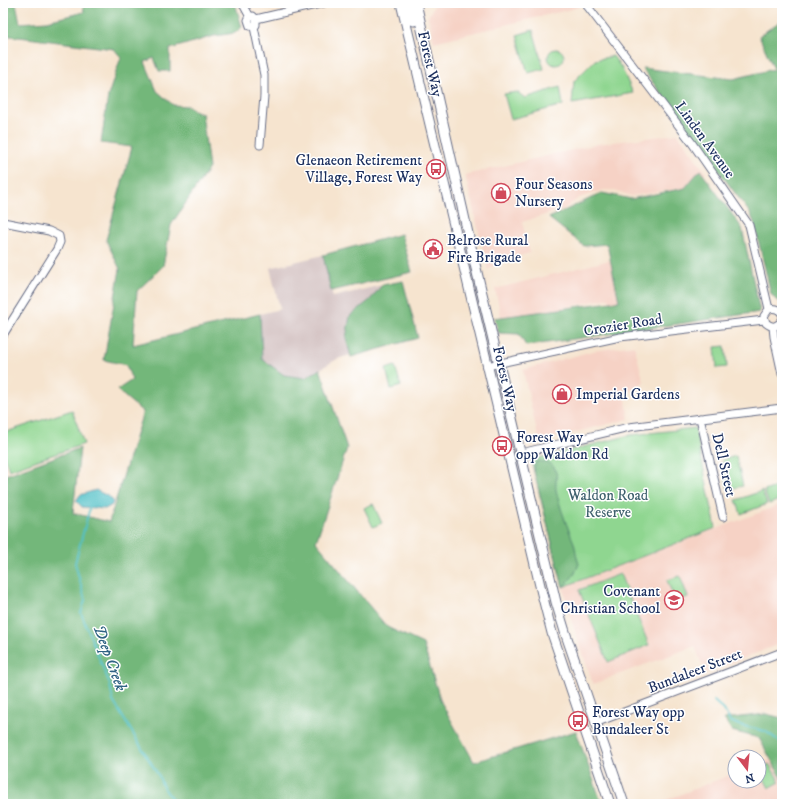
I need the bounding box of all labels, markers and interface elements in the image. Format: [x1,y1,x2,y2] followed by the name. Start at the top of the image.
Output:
[413,29,447,100] street label: Forest Way
[671,98,739,182] street label: Linden Avenue
[296,151,423,187] place label: Glenaeon Retirement Village, Forest Way
[425,158,447,180] bus stop icon: Glenaeon Retirement Village, Forest Way
[515,175,593,211] place label: Four Seasons Nursery
[490,182,512,204] shop icon: Four Seasons Nursery
[447,231,529,267] place label: Belrose Rural Fire Brigade
[422,238,444,260] public building icon: Belrose Rural Fire Brigade
[582,309,664,341] street label: Crozier Road
[488,344,522,415] street label: Forest Way
[551,383,573,405] shop icon: Imperial Gardens
[576,385,680,404] place label: Imperial Gardens
[516,428,609,464] place label: Forest Way opp Waldon Rd
[707,431,741,499] street label: Dell Street
[491,435,513,457] bus stop icon: Forest Way opp Waldon Rd
[567,486,649,522] park label: Waldon Road Reserve
[560,582,660,618] place label: Covenant Christian School
[663,589,685,611] school or university icon: Covenant Christian School
[89,622,131,694] water label: Deep Creek
[645,644,745,698] street label: Bundaleer Street
[592,703,685,739] place label: Forest Way opp Bundaleer St
[567,710,589,732] bus stop icon: Forest Way opp Bundaleer St
[727,749,767,789] north arrow
[743,770,756,786] text: N

